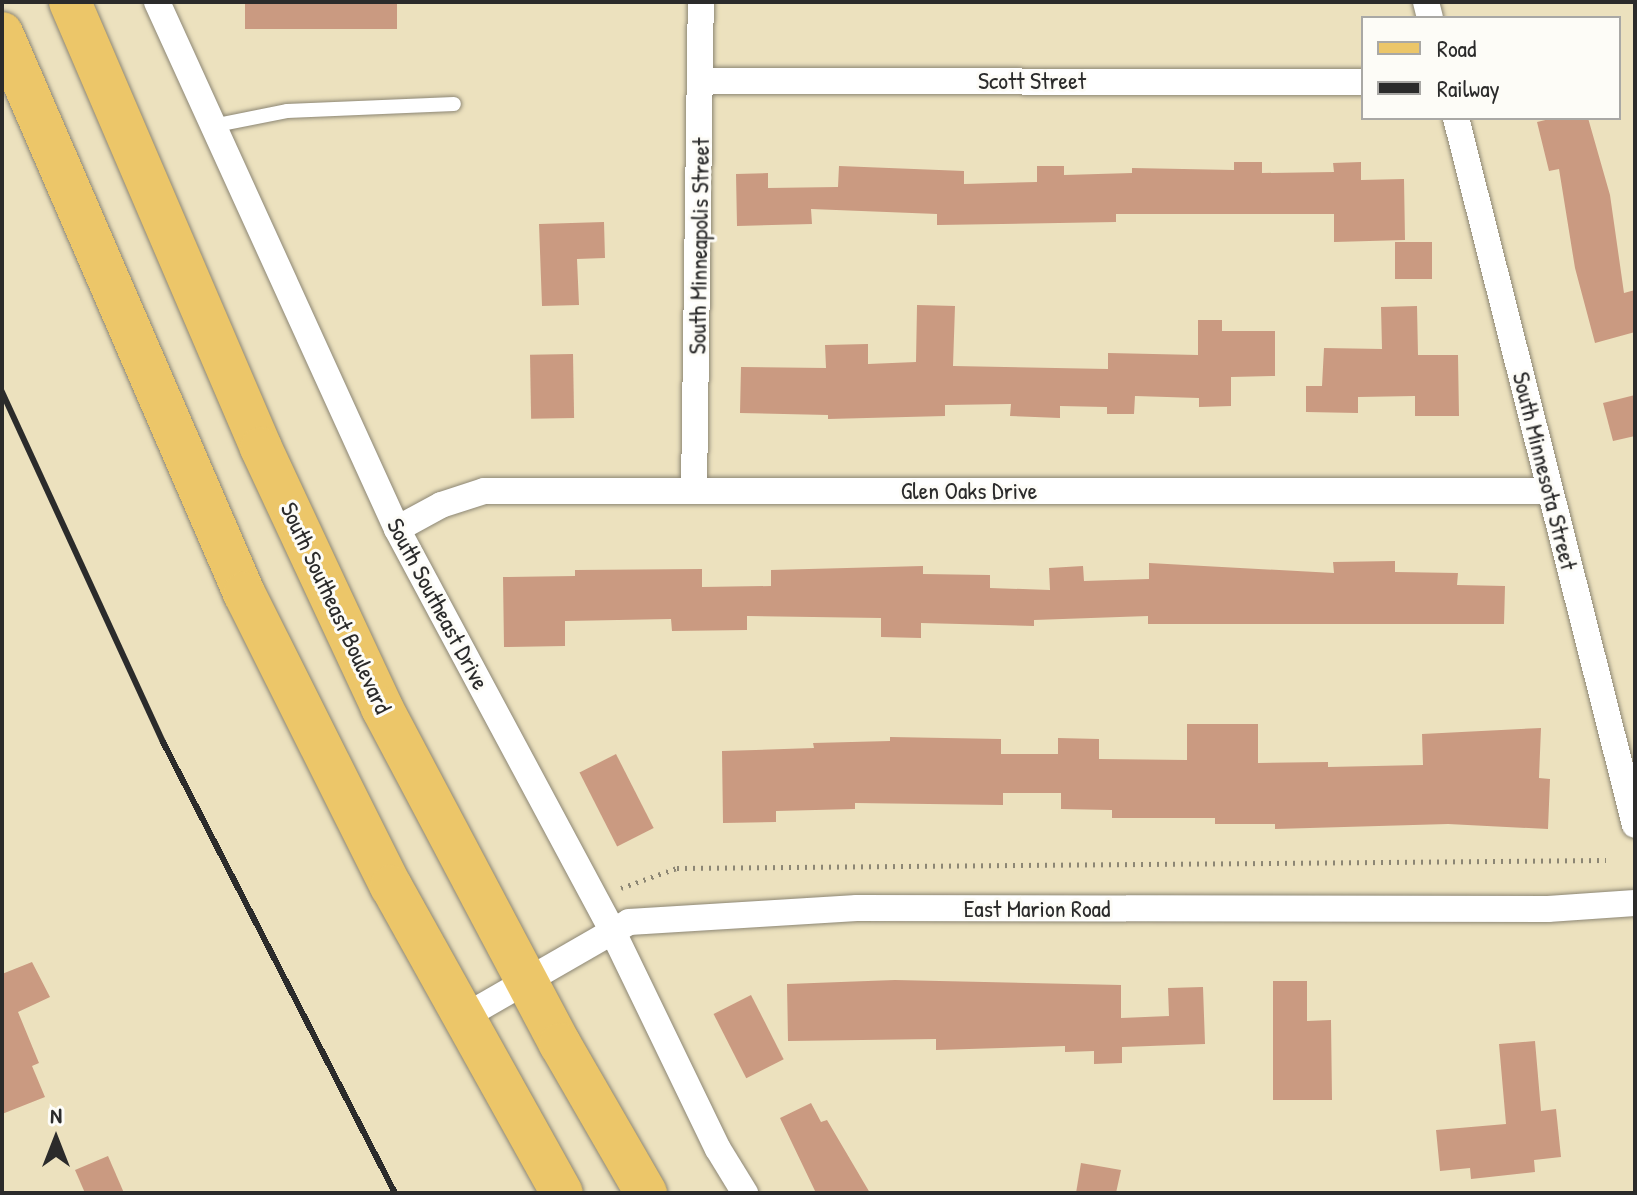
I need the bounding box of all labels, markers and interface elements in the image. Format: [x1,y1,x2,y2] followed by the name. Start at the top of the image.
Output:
[1361,16,1621,120] legend
[1437,32,1476,64] text: Road
[978,67,1086,95] street label: Scott Street
[1437,72,1500,104] text: Railway
[683,137,715,355] street label: South Minneapolis Street
[1506,369,1584,573] street label: South Minnesota Street
[901,477,1037,505] street label: Glen Oaks Drive
[274,498,398,718] street label: South Southeast Boulevard
[381,513,495,695] street label: South Southeast Drive
[964,895,1110,923] street label: East Marion Road
[16,1099,96,1179] north arrow
[50,1100,62,1130] text: N

